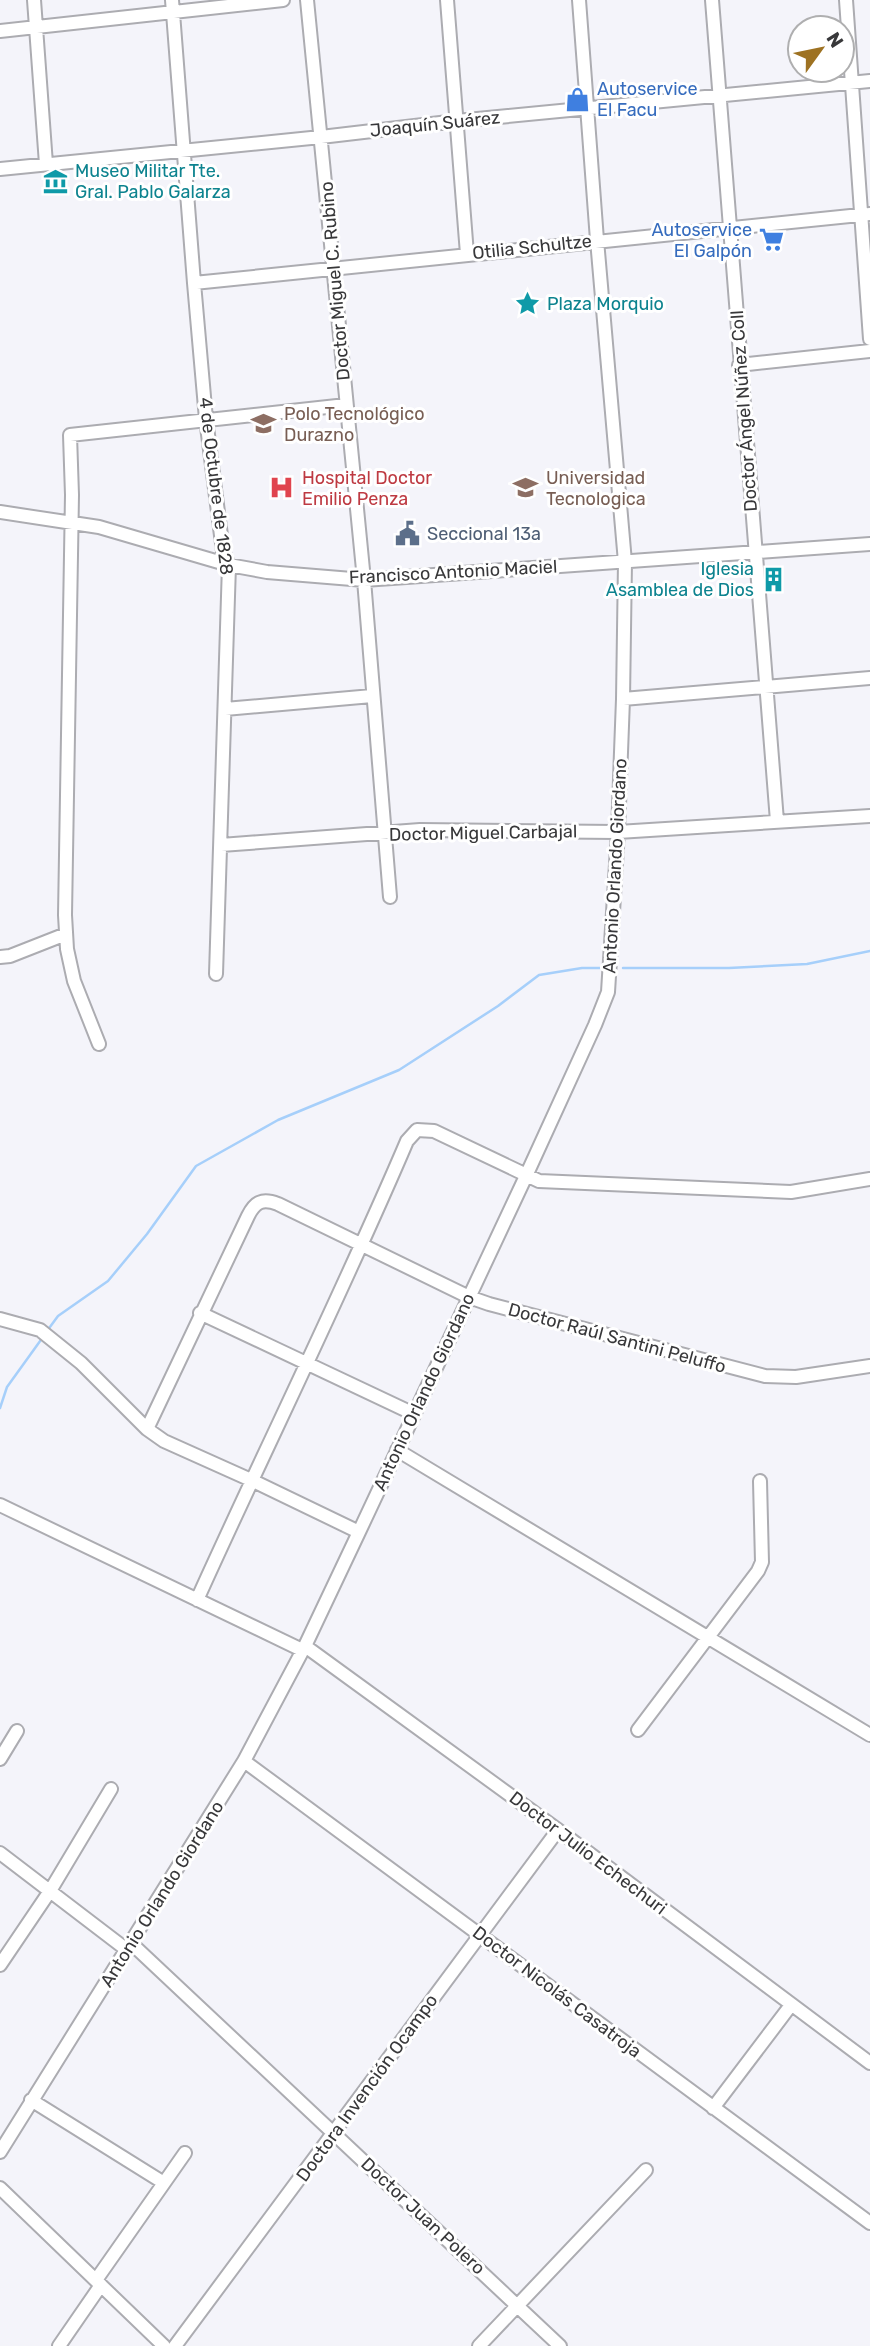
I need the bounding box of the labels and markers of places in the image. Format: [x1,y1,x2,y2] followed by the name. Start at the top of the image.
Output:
[597,78,698,121] place label: Autoservice El Facu
[563,85,591,113] shop icon: Autoservice El Facu
[75,160,231,203] place label: Museo Militar Tte. Gral. Pablo Galarza
[41,167,69,195] museum icon: Museo Militar Tte. Gral. Pablo Galarza
[651,219,752,262] place label: Autoservice El Galpón
[758,226,786,254] supermarket icon: Autoservice El Galpón
[513,290,541,318] place icon: Plaza Morquio
[547,293,664,315] place label: Plaza Morquio
[284,403,424,446] place label: Polo Tecnológico Durazno
[250,410,278,438] school or university icon: Polo Tecnológico Durazno
[302,467,432,510] place label: Hospital Doctor Emilio Penza
[546,467,646,510] place label: Universidad Tecnologica
[268,474,296,502] hospital icon: Hospital Doctor Emilio Penza
[512,474,540,502] school or university icon: Universidad Tecnologica
[393,520,421,548] public building icon: Seccional 13a
[427,523,541,545] place label: Seccional 13a
[606,558,754,601] place label: Iglesia Asamblea de Dios
[760,565,788,593] building icon: Iglesia Asamblea de Dios

